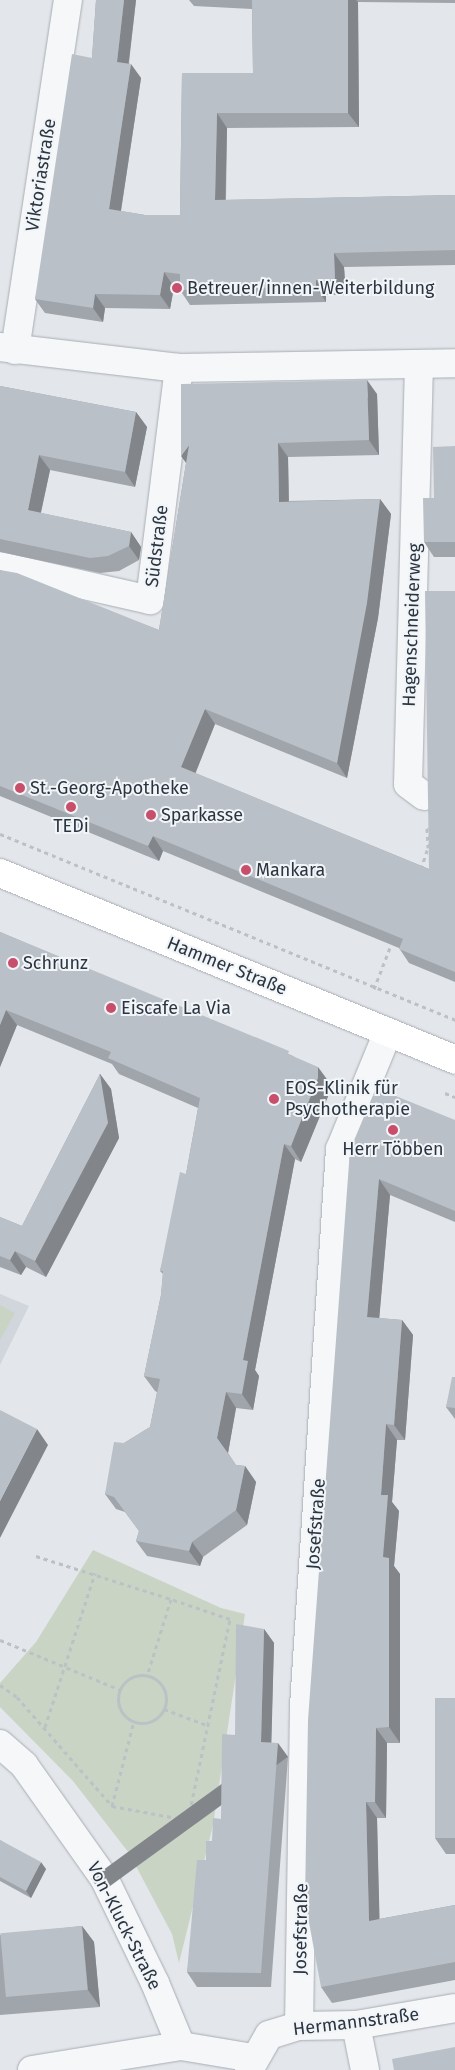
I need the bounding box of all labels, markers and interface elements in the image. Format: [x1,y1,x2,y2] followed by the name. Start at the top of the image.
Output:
[21,117,61,233] street label: Viktoriastraße
[187,277,434,299] place label: Betreuer/innen-Weiterbildung
[171,282,183,294] marker: Betreuer/innen-Weiterbildung
[141,504,173,588] street label: Südstraße
[398,543,426,707] street label: Hagenschneiderweg
[30,777,189,799] place label: St.-Georg-Apotheke
[14,782,26,794] marker: St.-Georg-Apotheke
[65,801,77,813] marker: TEDi
[161,804,243,826] place label: Sparkasse
[145,809,157,821] marker: Sparkasse
[53,815,89,837] place label: TEDi
[256,859,325,881] place label: Mankara
[240,864,252,876] marker: Mankara
[164,932,290,1000] street label: Hammer Straße
[23,952,88,974] place label: Schrunz
[7,957,19,969] marker: Schrunz
[121,997,231,1019] place label: Eiscafe La Via
[105,1002,117,1014] marker: Eiscafe La Via
[285,1078,410,1120] place label: EOS-Klinik für Psychotherapie
[267,1092,281,1106] marker: EOS-Klinik für Psychotherapie
[387,1124,399,1136] marker: Herr Többen
[342,1138,444,1160] place label: Herr Többen
[302,1478,330,1570] street label: Josefstraße
[82,1858,166,1994] street label: Von-Kluck-Straße
[289,1883,313,1975] street label: Josefstraße
[292,2004,420,2040] street label: Hermannstraße

